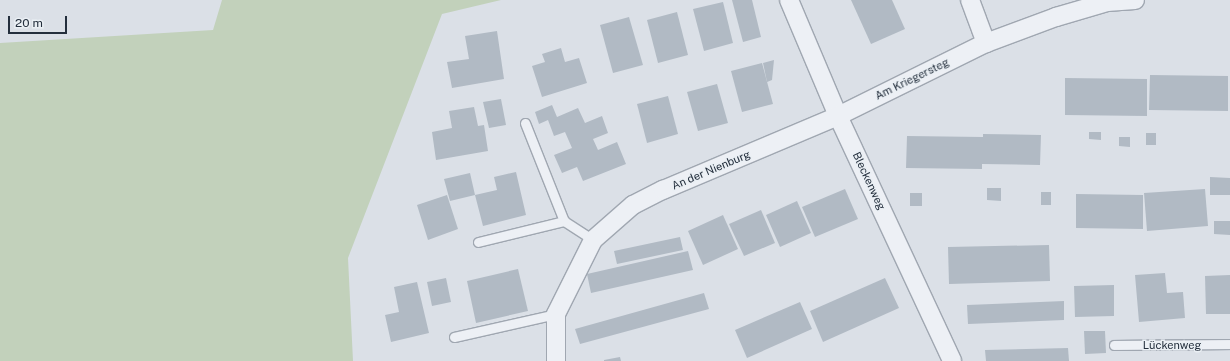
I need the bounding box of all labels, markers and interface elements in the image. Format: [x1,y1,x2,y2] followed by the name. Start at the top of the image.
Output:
[10,8,69,34] scale bar
[15,16,43,30] text: 20 m
[873,55,951,103] street label: Am Kriegersteg
[670,147,752,193] street label: An der Nienburg
[850,150,888,212] street label: Bleckenweg
[1143,338,1201,352] street label: Lückenweg

